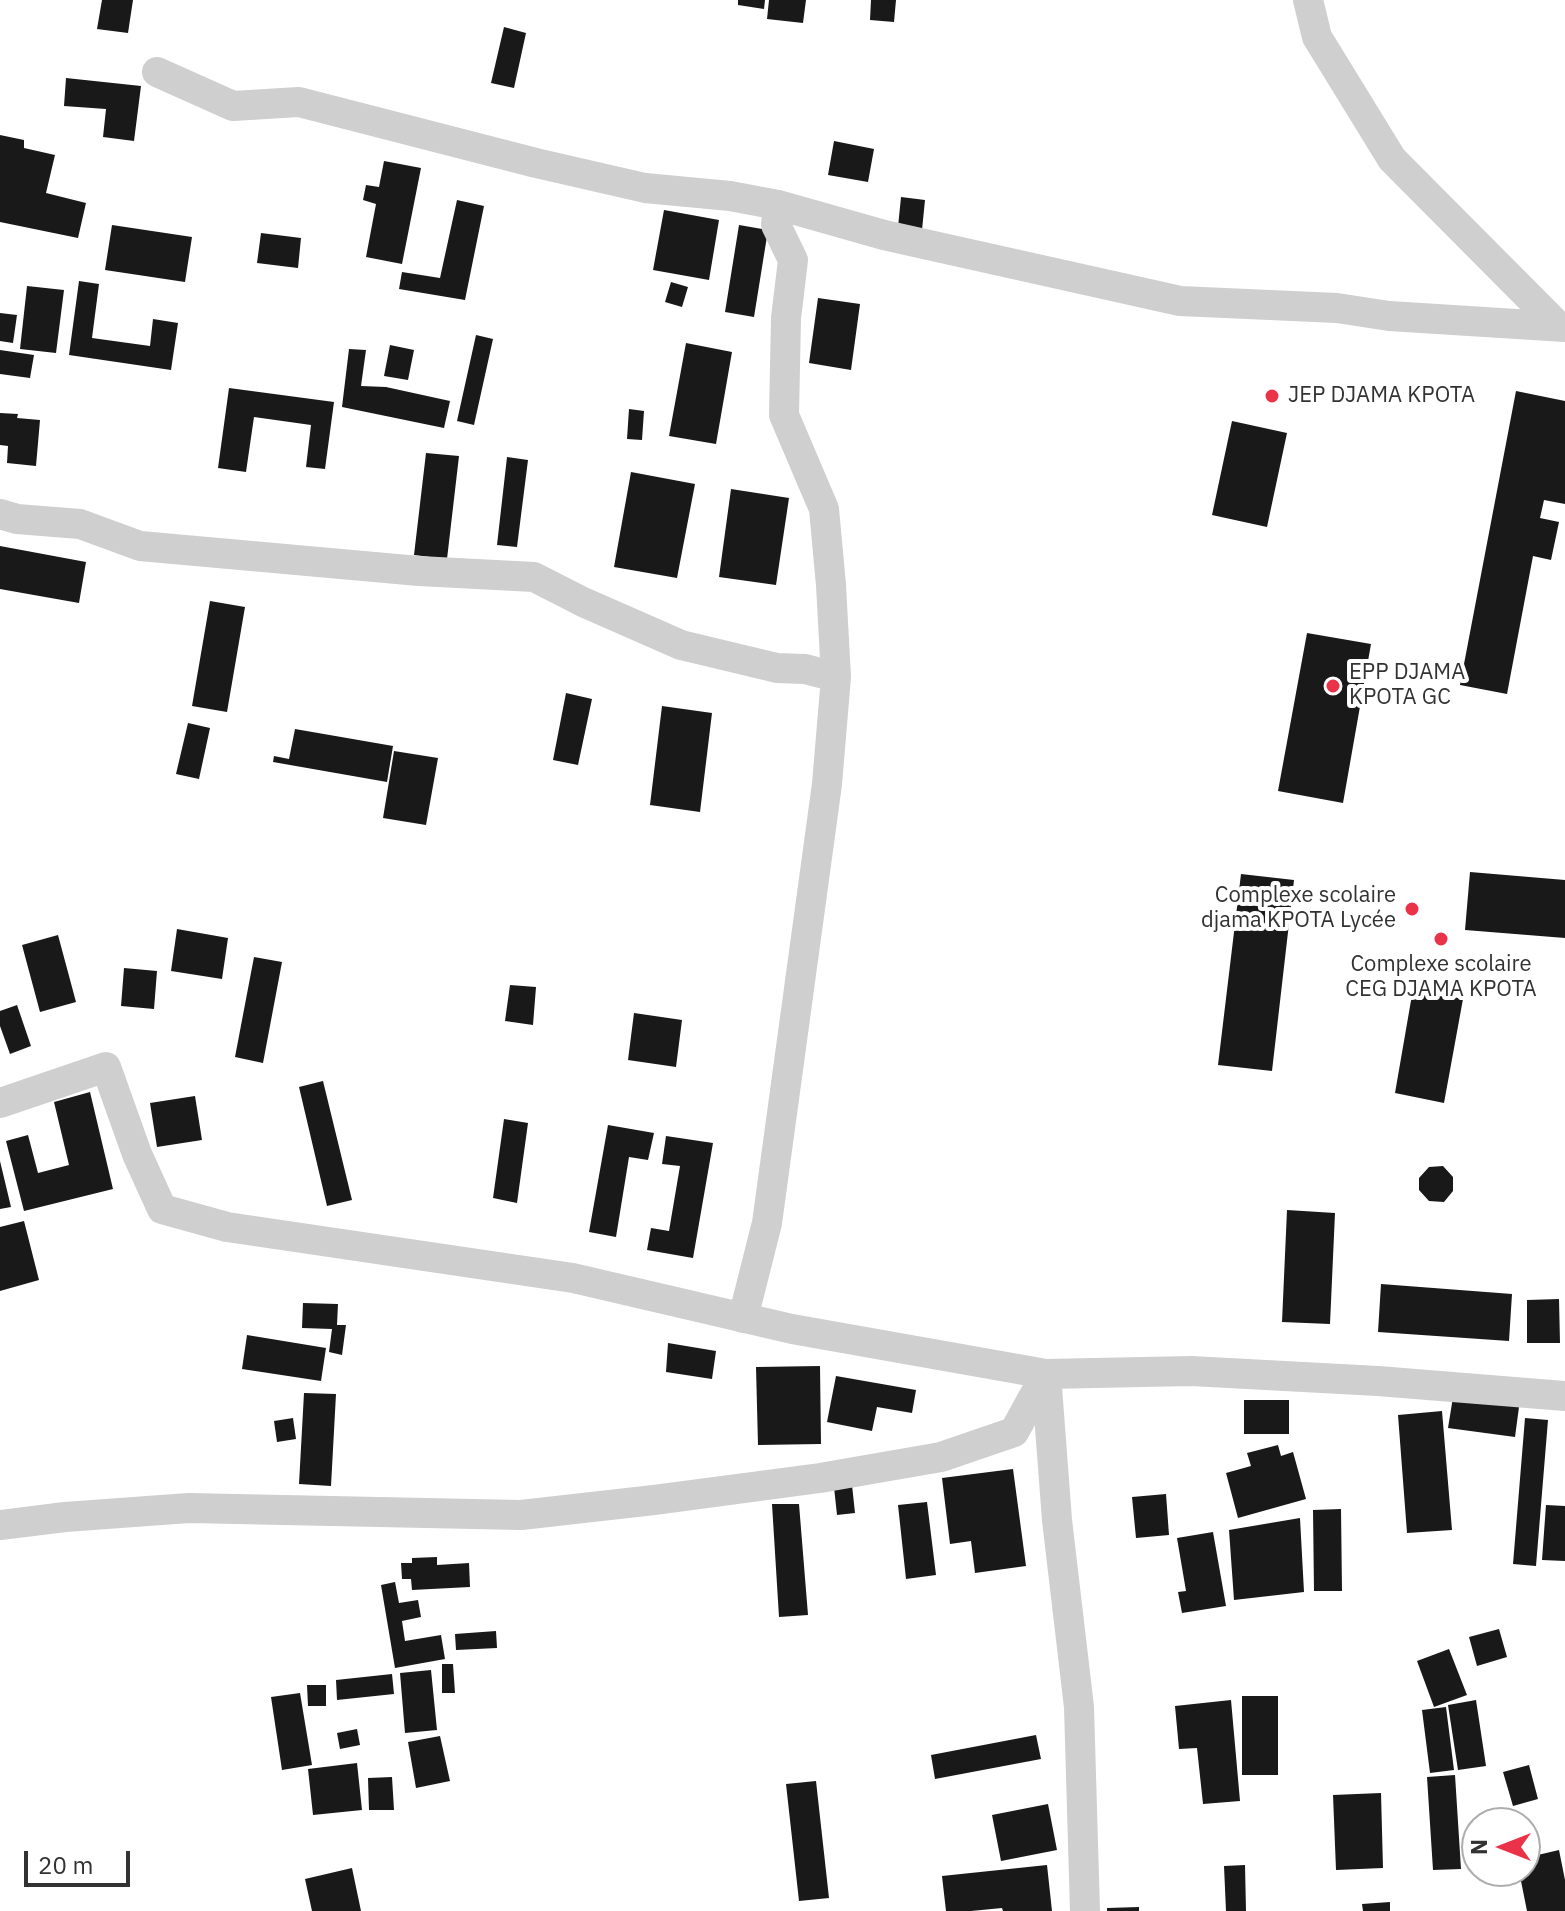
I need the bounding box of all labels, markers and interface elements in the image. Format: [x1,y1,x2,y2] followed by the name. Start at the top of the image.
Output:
[1288,383,1475,409] place label: JEP DJAMA KPOTA
[1263,387,1281,405] marker: JEP DJAMA KPOTA
[1349,660,1465,712] place label: EPP DJAMA KPOTA GC
[1324,677,1342,695] marker: EPP DJAMA KPOTA GC
[1201,883,1396,934] place label: Complexe scolaire djama KPOTA Lycée
[1403,900,1421,918] marker: Complexe scolaire djama KPOTA Lycée
[1432,930,1450,948] marker: Complexe scolaire CEG DJAMA KPOTA
[1345,952,1537,1004] place label: Complexe scolaire CEG DJAMA KPOTA
[1461,1807,1541,1887] north arrow
[28,1835,134,1885] scale bar
[1464,1839,1493,1855] text: N
[38,1849,93,1881] text: 20 m

